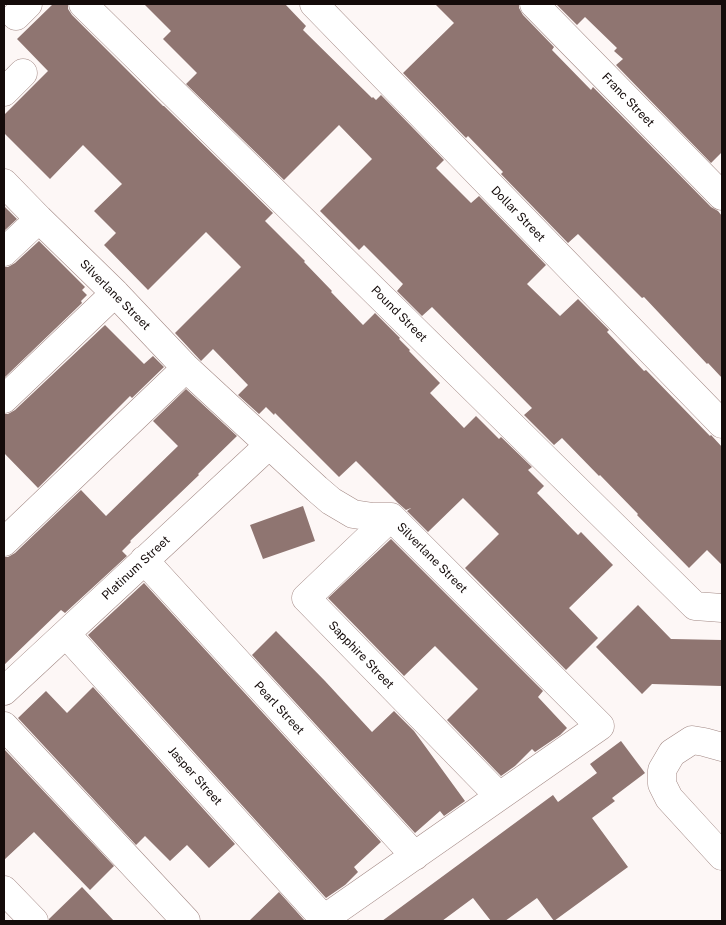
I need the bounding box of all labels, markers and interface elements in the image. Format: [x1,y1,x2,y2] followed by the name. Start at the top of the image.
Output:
[599,70,657,130] street label: Franc Street
[488,183,548,245] street label: Dollar Street
[77,257,153,333] street label: Silverlane Street
[368,283,430,345] street label: Pound Street
[394,520,470,596] street label: Silverlane Street
[99,533,173,603] street label: Platinum Street
[325,618,397,692] street label: Sapphire Street
[251,679,307,737] street label: Pearl Street
[165,744,225,808] street label: Jasper Street

